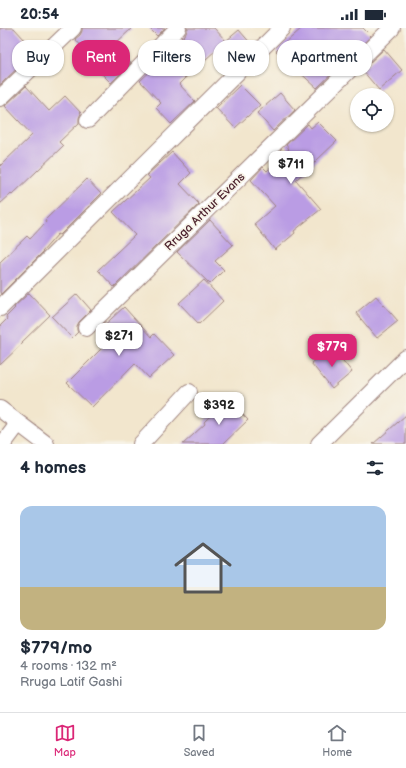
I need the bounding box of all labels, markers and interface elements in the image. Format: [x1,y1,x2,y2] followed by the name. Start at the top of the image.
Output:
[20,5,59,24] text: 20:54
[12,40,64,76] chip: Buy
[72,40,130,76] chip: Rent
[138,40,205,76] chip: Filters
[213,40,269,76] chip: New
[277,40,372,76] chip: Apartment
[350,88,394,132] map controls
[350,88,394,132] button: locate
[267,151,315,185] pin: $711
[278,156,304,172] text: $711
[162,170,248,254] street label: Rruga Arthur Evans
[95,323,143,357] pin: $271
[105,328,133,344] text: $271
[308,334,356,368] pin: $779
[317,339,347,355] text: $779
[195,392,243,426] pin: $392
[203,397,235,413] text: $392
[364,457,386,479] icon: filters
[20,458,86,478] text: 4 homes
[167,532,239,604] icon: home
[20,638,92,658] text: $779/mo
[20,658,117,674] text: 4 rooms · 132 m²
[20,674,122,690] text: Rruga Latif Gashi
[54,722,76,759] tab: Map
[184,722,215,759] tab: Saved
[322,722,352,759] tab: Home

